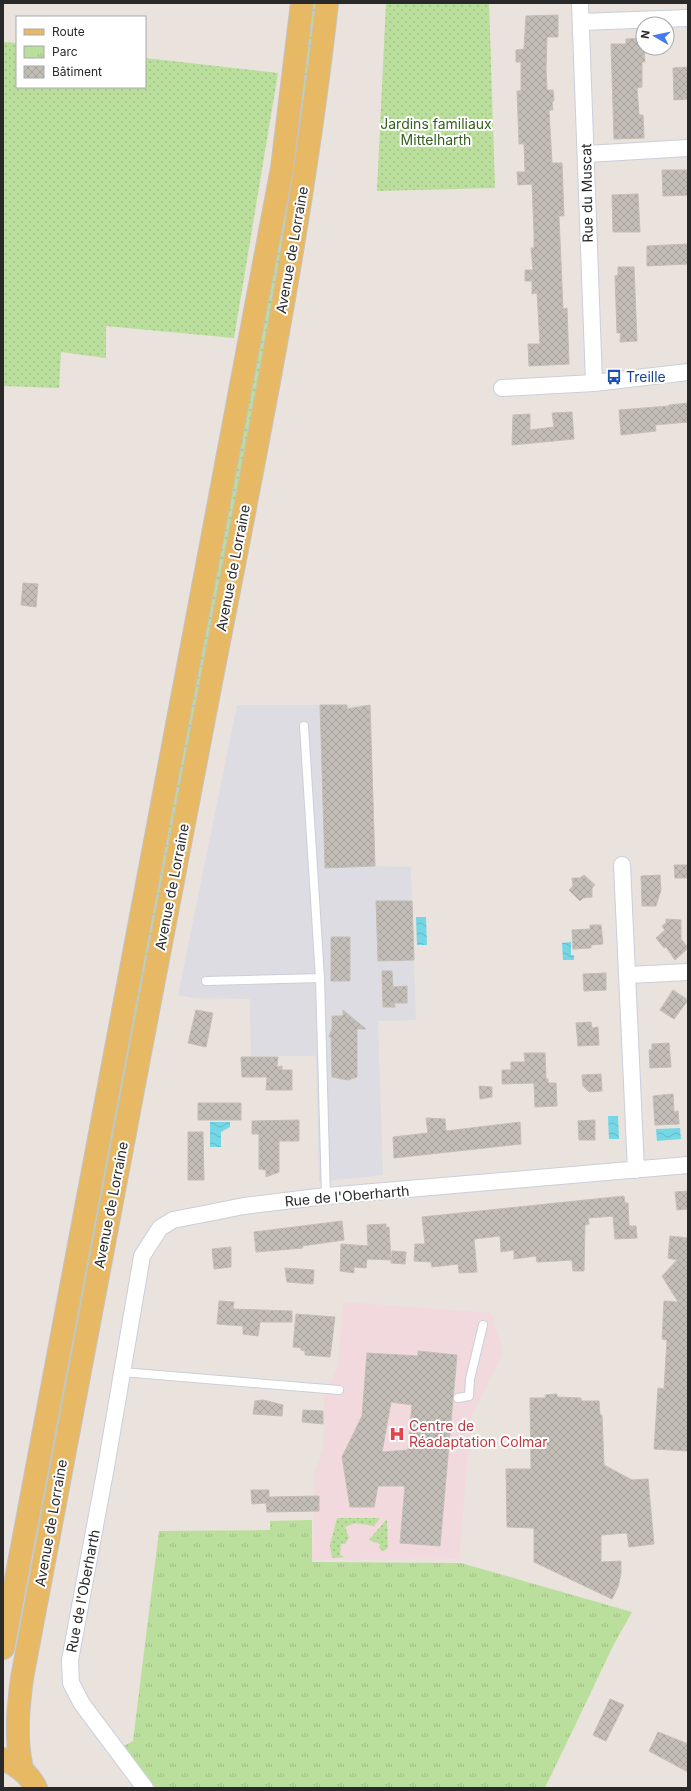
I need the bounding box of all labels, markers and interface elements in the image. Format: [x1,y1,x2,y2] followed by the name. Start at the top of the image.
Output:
[16,16,146,88] legend
[635,16,675,56] north arrow
[52,24,85,39] text: Route
[638,29,653,40] text: N
[52,44,78,59] text: Parc
[52,64,102,79] text: Bâtiment
[380,115,492,148] park label: Jardins familiaux Mittelharth
[577,143,596,243] street label: Rue du Muscat
[272,185,311,315] street label: Avenue de Lorraine
[605,368,623,386] bus stop icon: Treille
[626,368,666,385] place label: Treille
[212,503,253,633] street label: Avenue de Lorraine
[151,822,192,952] street label: Avenue de Lorraine
[90,1140,131,1270] street label: Avenue de Lorraine
[284,1182,410,1209] street label: Rue de l'Oberharth
[409,1417,547,1450] place label: Centre de Réadaptation Colmar
[388,1425,406,1443] hospital icon: Centre de Réadaptation Colmar
[31,1458,70,1588] street label: Avenue de Lorraine
[62,1528,103,1654] street label: Rue de l'Oberharth

